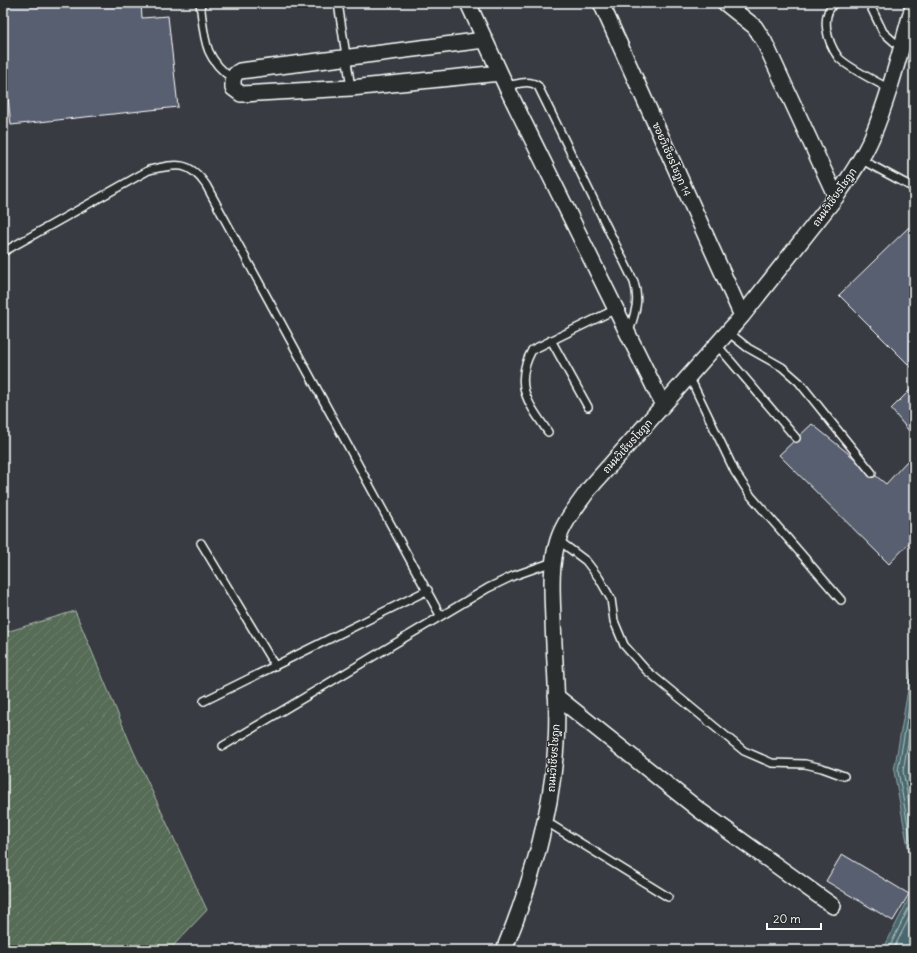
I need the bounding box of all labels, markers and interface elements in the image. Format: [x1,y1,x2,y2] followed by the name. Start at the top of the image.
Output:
[649,120,694,198] street label: ซอยวิเชียรโชฎก 14
[810,166,859,229] street label: ถนนวิเชียรโชฎก
[600,417,655,476] street label: ถนนวิเชียรโชฎก
[545,724,562,793] street label: ถนนวิเชียรโชฎก
[767,905,821,931] scale bar
[773,911,801,926] text: 20 m

